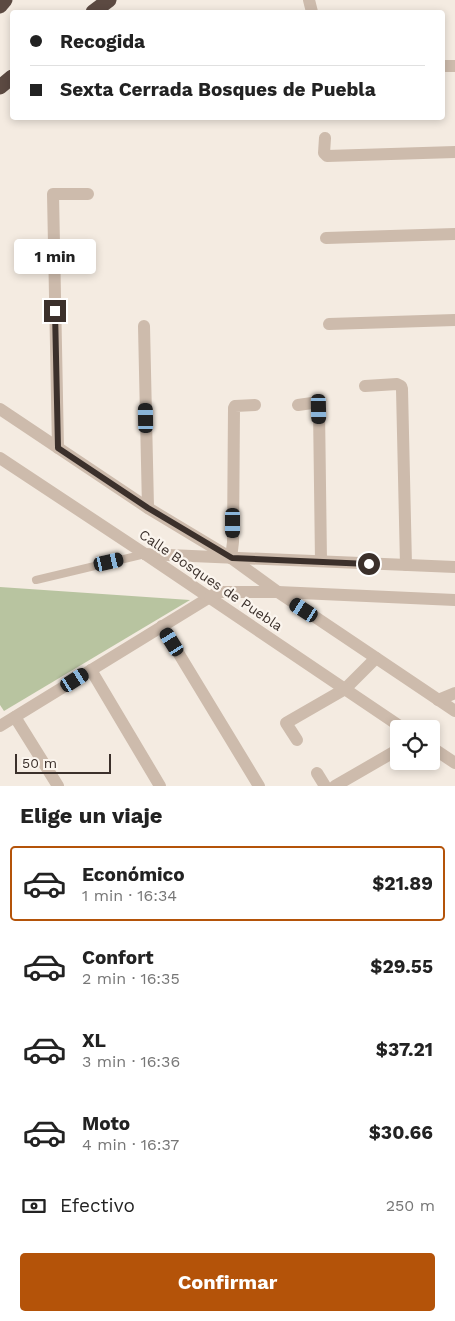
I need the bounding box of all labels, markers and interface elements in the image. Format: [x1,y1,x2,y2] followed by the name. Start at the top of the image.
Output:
[60,30,145,53] text: Recogida
[60,78,376,101] text: Sexta Cerrada Bosques de Puebla
[14,238,96,274] callout: 1 min
[34,247,76,266] text: 1 min
[44,300,66,322] route end
[311,394,326,424] car
[138,403,153,433] car
[225,508,240,538] car
[136,526,286,634] street label: Calle Bosques de Puebla
[92,551,125,573] car
[358,553,380,575] route start
[287,596,320,624] car
[157,625,186,659] car
[58,666,91,694] car
[390,720,440,770] map controls
[390,720,440,770] button: locate
[15,751,111,774] scale bar
[22,755,57,771] text: 50 m
[20,803,163,828] text: Elige un viaje
[22,861,67,906] icon: car
[82,863,185,886] text: Económico
[372,872,433,895] text: $21.89
[82,886,177,905] text: 1 min · 16:34
[22,944,67,989] icon: car
[82,946,153,969] text: Confort
[370,955,433,978] text: $29.55
[82,969,180,988] text: 2 min · 16:35
[22,1027,67,1072] icon: car
[82,1029,106,1052] text: XL
[376,1038,433,1061] text: $37.21
[82,1052,180,1071] text: 3 min · 16:36
[22,1110,67,1155] icon: car
[82,1112,130,1135] text: Moto
[369,1121,433,1144] text: $30.66
[82,1135,179,1154] text: 4 min · 16:37
[20,1192,48,1220] icon: cash
[60,1194,135,1217] text: Efectivo
[386,1196,435,1215] text: 250 m
[20,1253,435,1311] button: Confirmar

